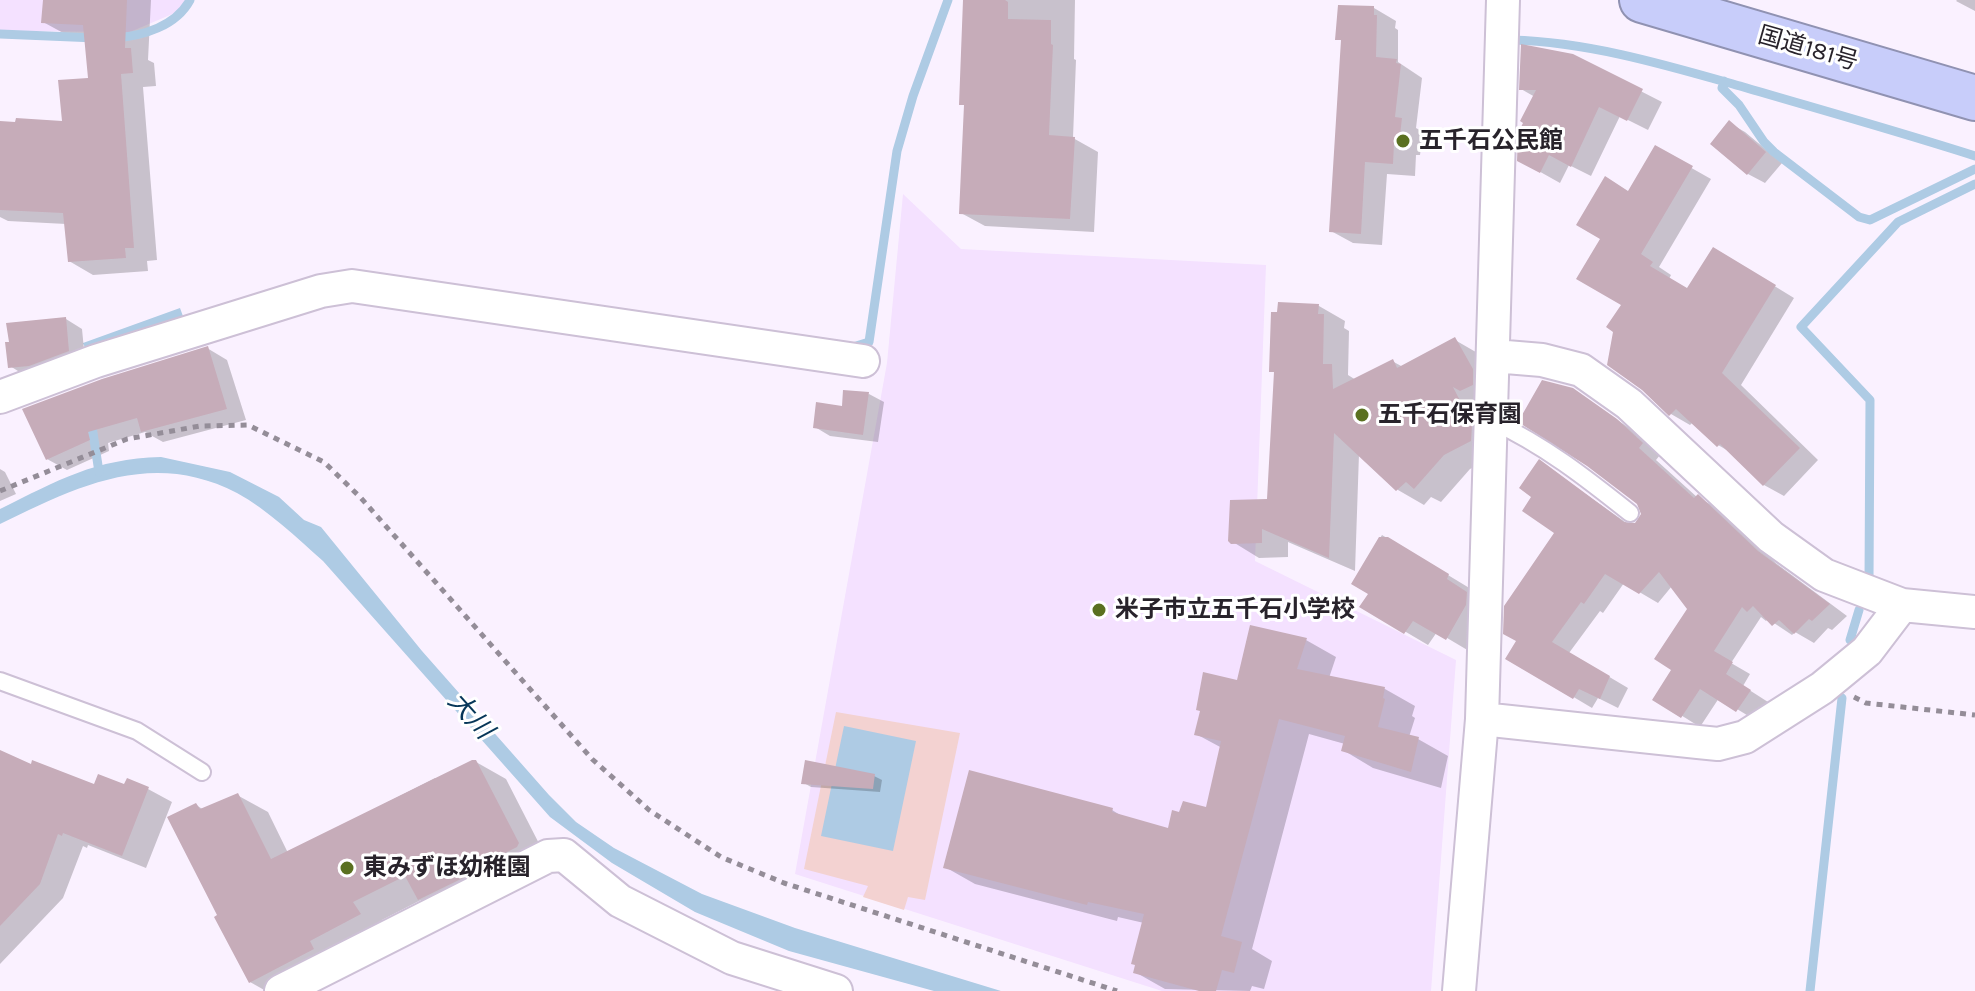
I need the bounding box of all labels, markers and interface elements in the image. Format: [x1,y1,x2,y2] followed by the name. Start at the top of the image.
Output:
[1755,21,1861,77] street label: 国道181号
[1419,127,1563,155] place label: 五千石公民館
[1394,132,1412,150] marker: 五千石公民館
[1378,401,1522,429] place label: 五千石保育園
[1353,406,1371,424] marker: 五千石保育園
[1115,596,1355,624] place label: 米子市立五千石小学校
[1090,601,1108,619] marker: 米子市立五千石小学校
[441,686,499,746] water label: 大川
[363,854,531,882] place label: 東みずほ幼稚園
[338,859,356,877] marker: 東みずほ幼稚園

